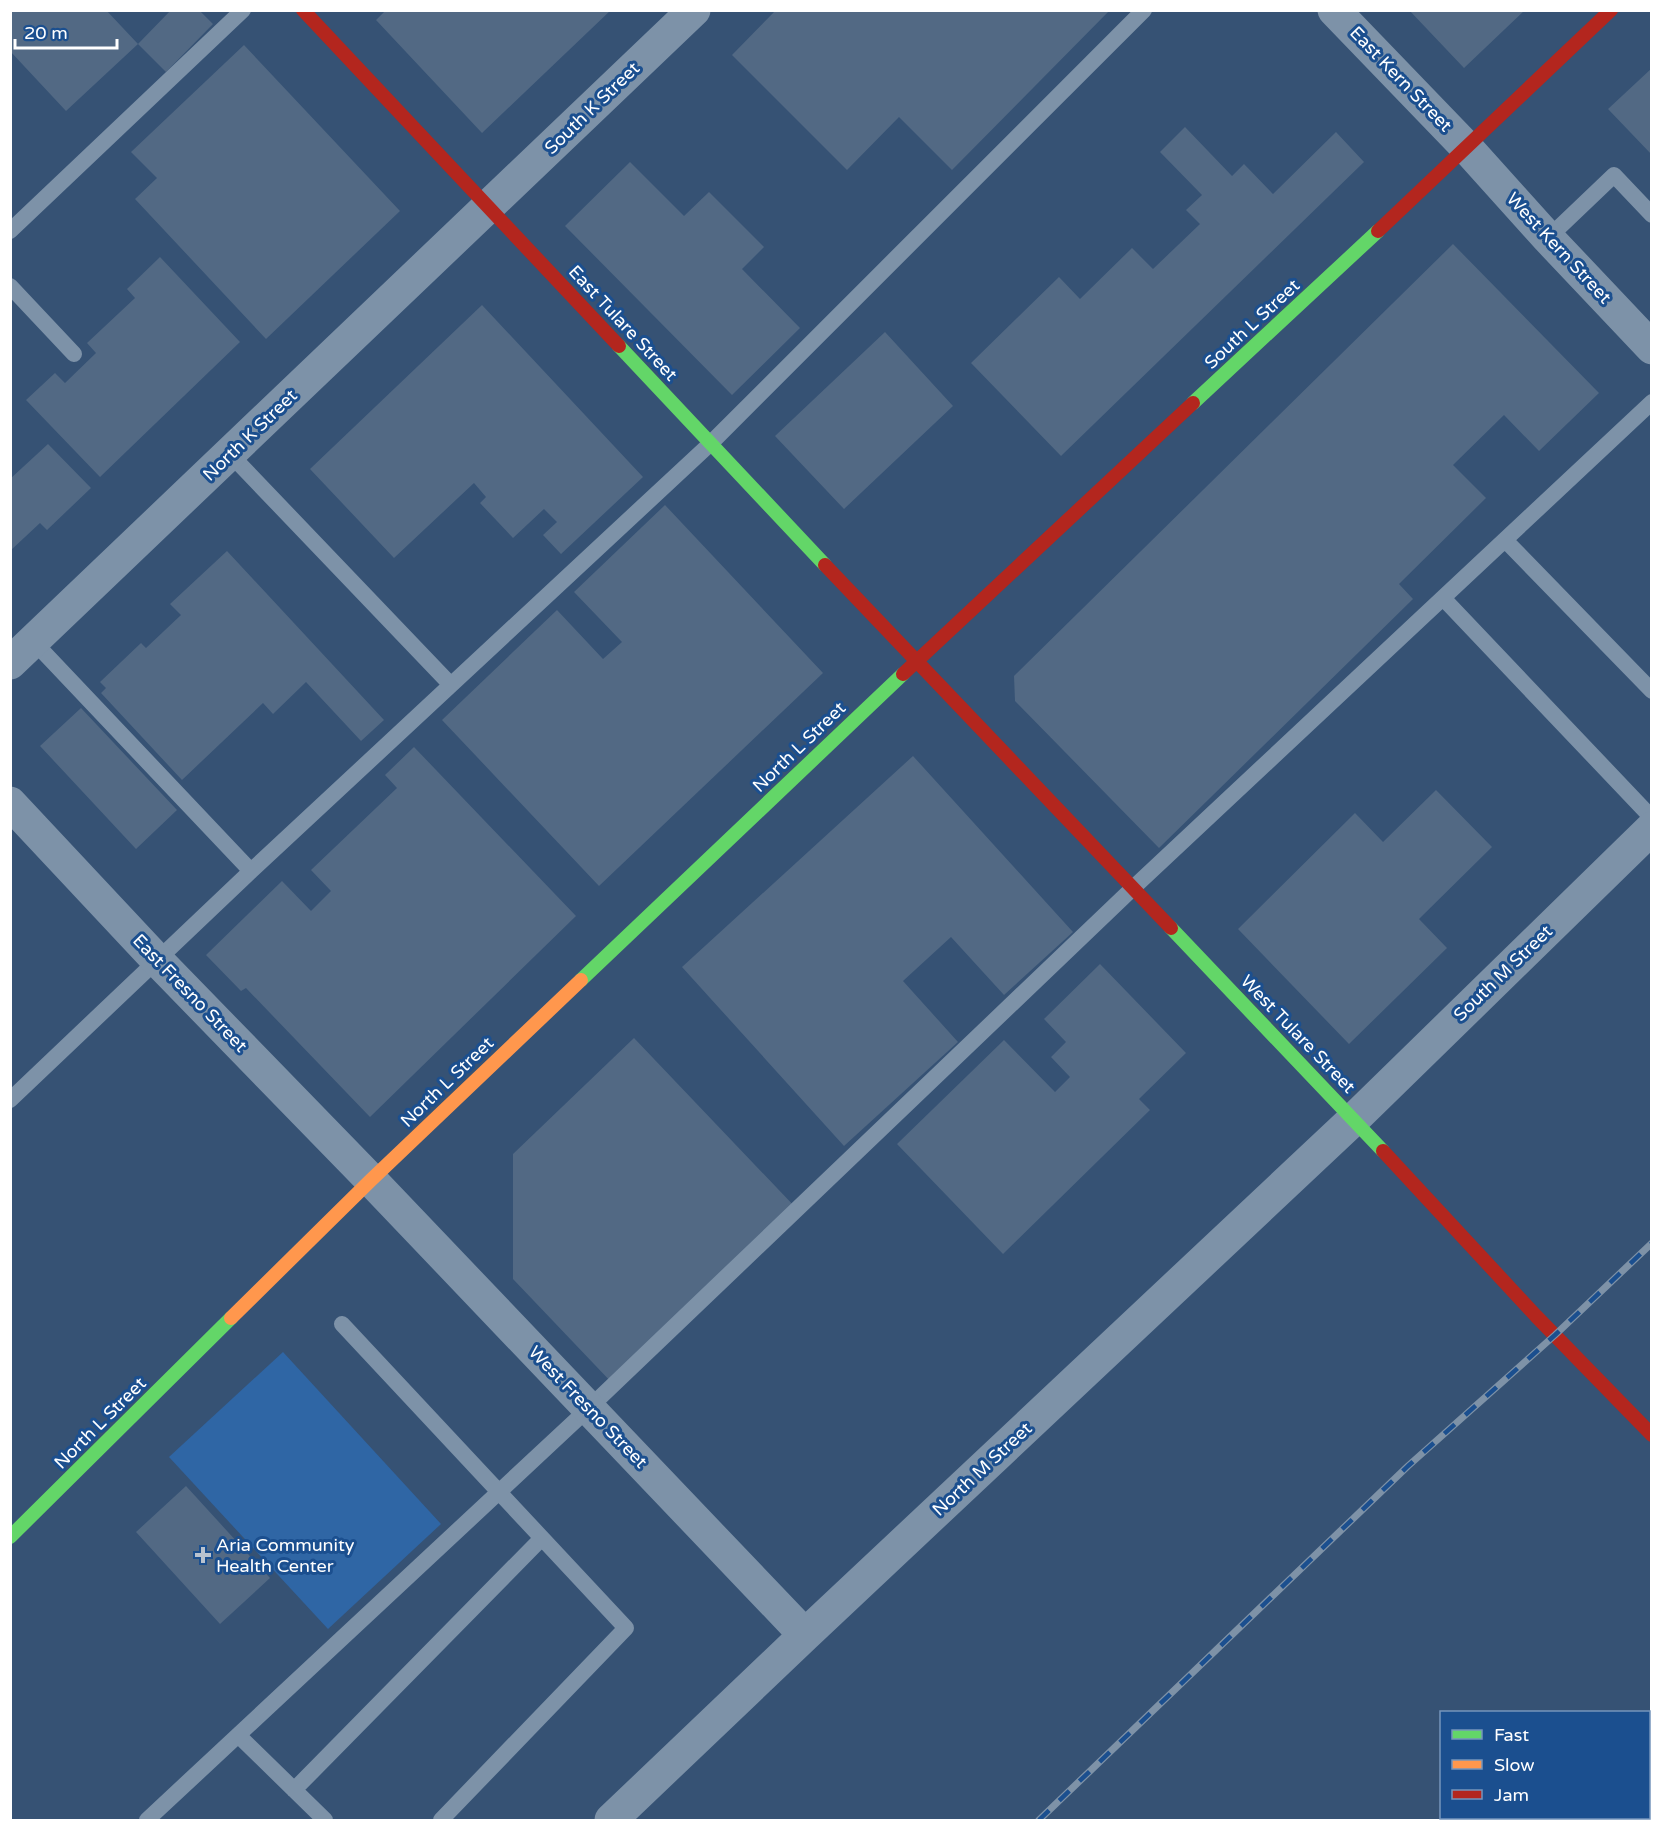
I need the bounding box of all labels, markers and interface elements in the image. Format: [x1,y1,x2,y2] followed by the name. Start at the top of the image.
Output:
[15,12,117,50] scale bar
[24,22,68,44] text: 20 m
[1345,22,1457,136] street label: East Kern Street
[540,57,644,159] street label: South K Street
[1502,188,1616,308] street label: West Kern Street
[564,261,682,385] street label: East Tulare Street
[1200,274,1304,374] street label: South L Street
[198,384,302,486] street label: North K Street
[748,697,850,797] street label: North L Street
[1449,920,1557,1026] street label: South M Street
[128,929,252,1057] street label: East Fresno Street
[1236,970,1360,1098] street label: West Tulare Street
[396,1032,498,1132] street label: North L Street
[524,1341,652,1473] street label: West Fresno Street
[49,1372,151,1474] street label: North L Street
[928,1417,1036,1521] street label: North M Street
[216,1534,355,1577] place label: Aria Community Health Center
[194,1546,212,1564] marker: Aria Community Health Center
[1440,1711,1650,1819] legend
[1494,1724,1529,1746] text: Fast
[1494,1754,1535,1776] text: Slow
[1494,1784,1529,1806] text: Jam

